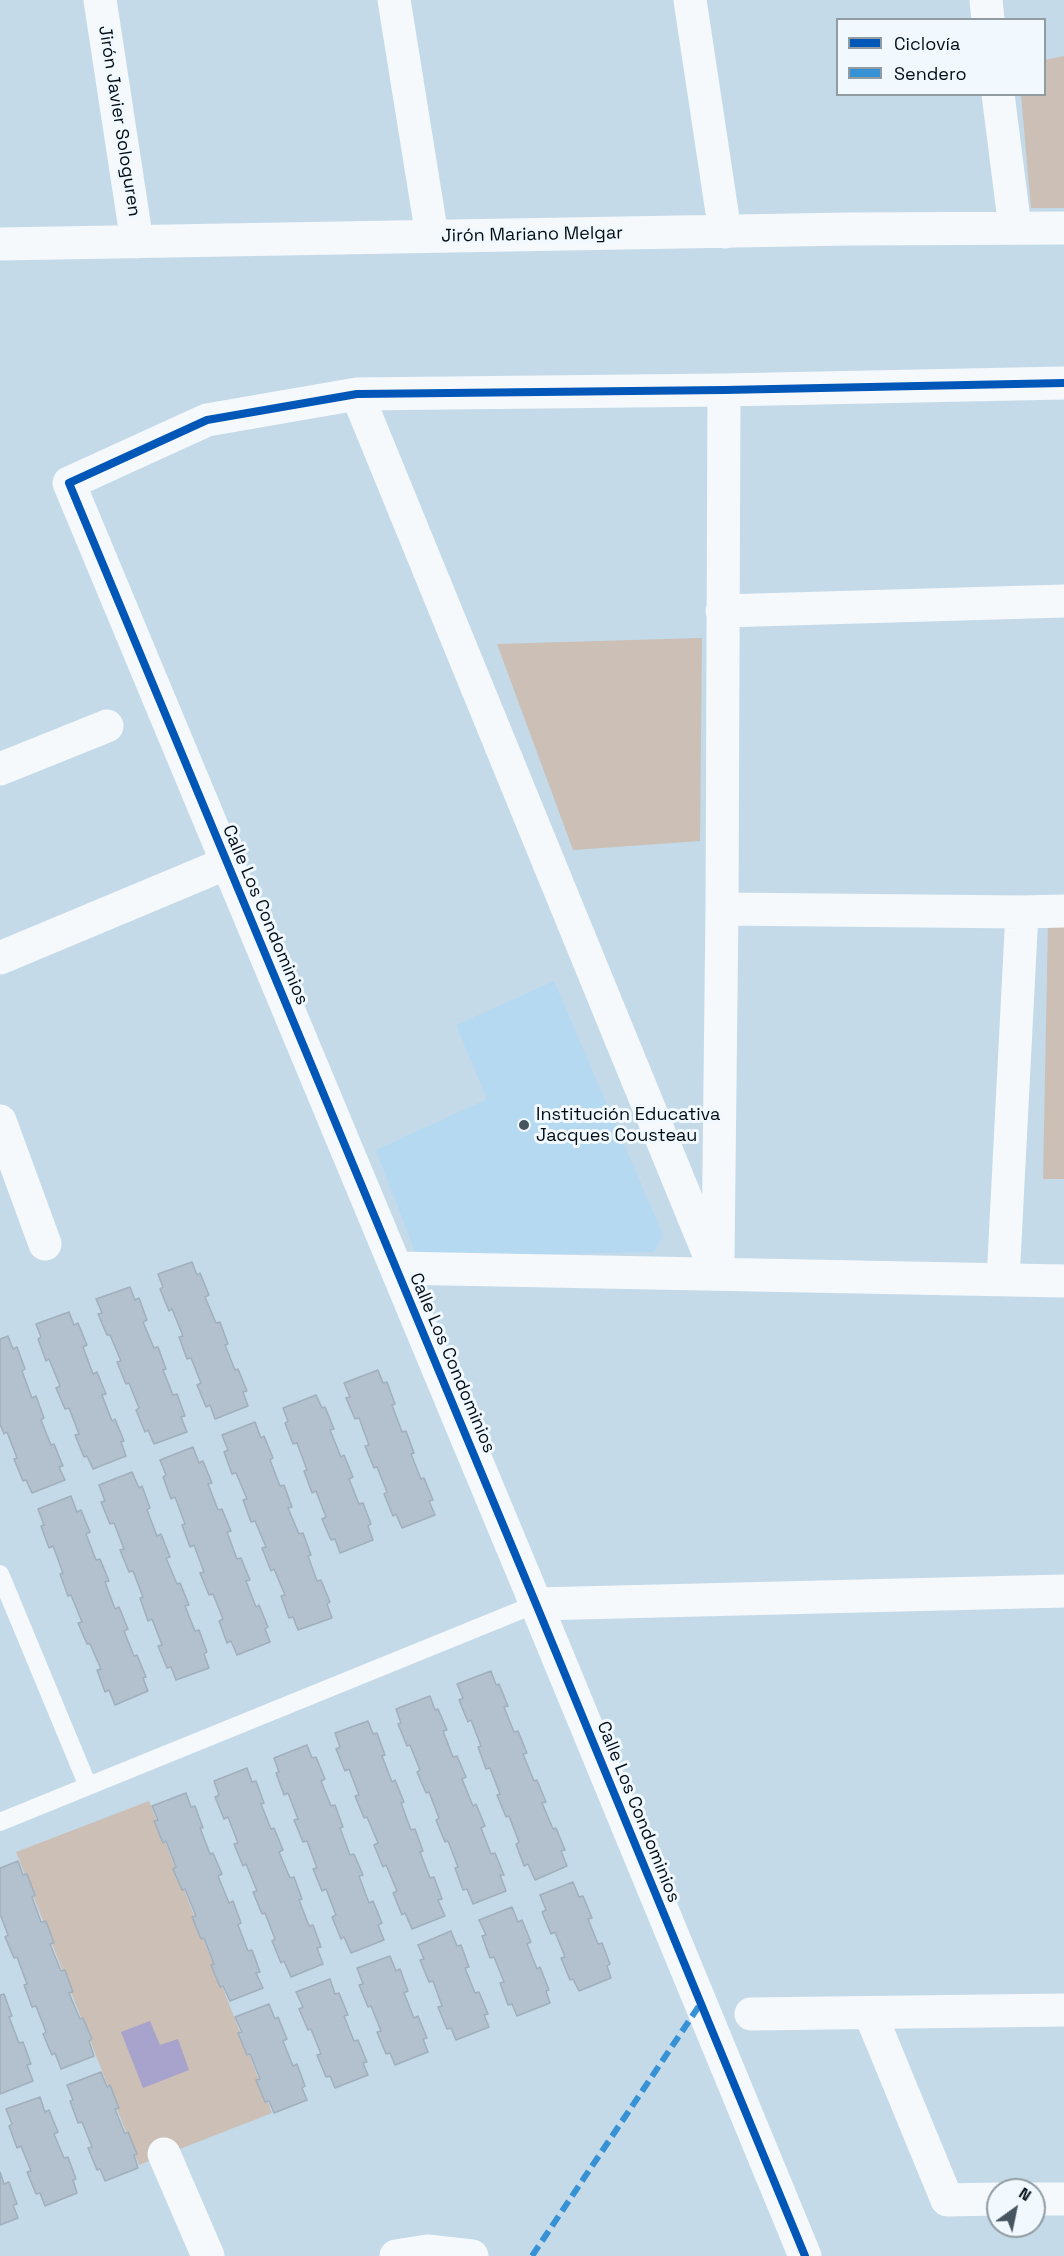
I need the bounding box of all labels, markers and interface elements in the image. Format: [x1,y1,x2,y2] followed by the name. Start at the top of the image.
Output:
[836,18,1046,96] legend
[93,24,145,218] street label: Jirón Javier Sologuren
[894,32,960,55] text: Ciclovía
[894,62,967,85] text: Sendero
[441,223,623,247] street label: Jirón Mariano Melgar
[217,822,313,1008] street label: Calle Los Condominios
[536,1104,720,1146] place label: Institución Educativa Jacques Cousteau
[517,1118,531,1132] marker: Institución Educativa Jacques Cousteau
[404,1270,500,1456] street label: Calle Los Condominios
[592,1718,684,1906] street label: Calle Los Condominios
[986,2178,1046,2238] north arrow
[1015,2182,1035,2206] text: N

